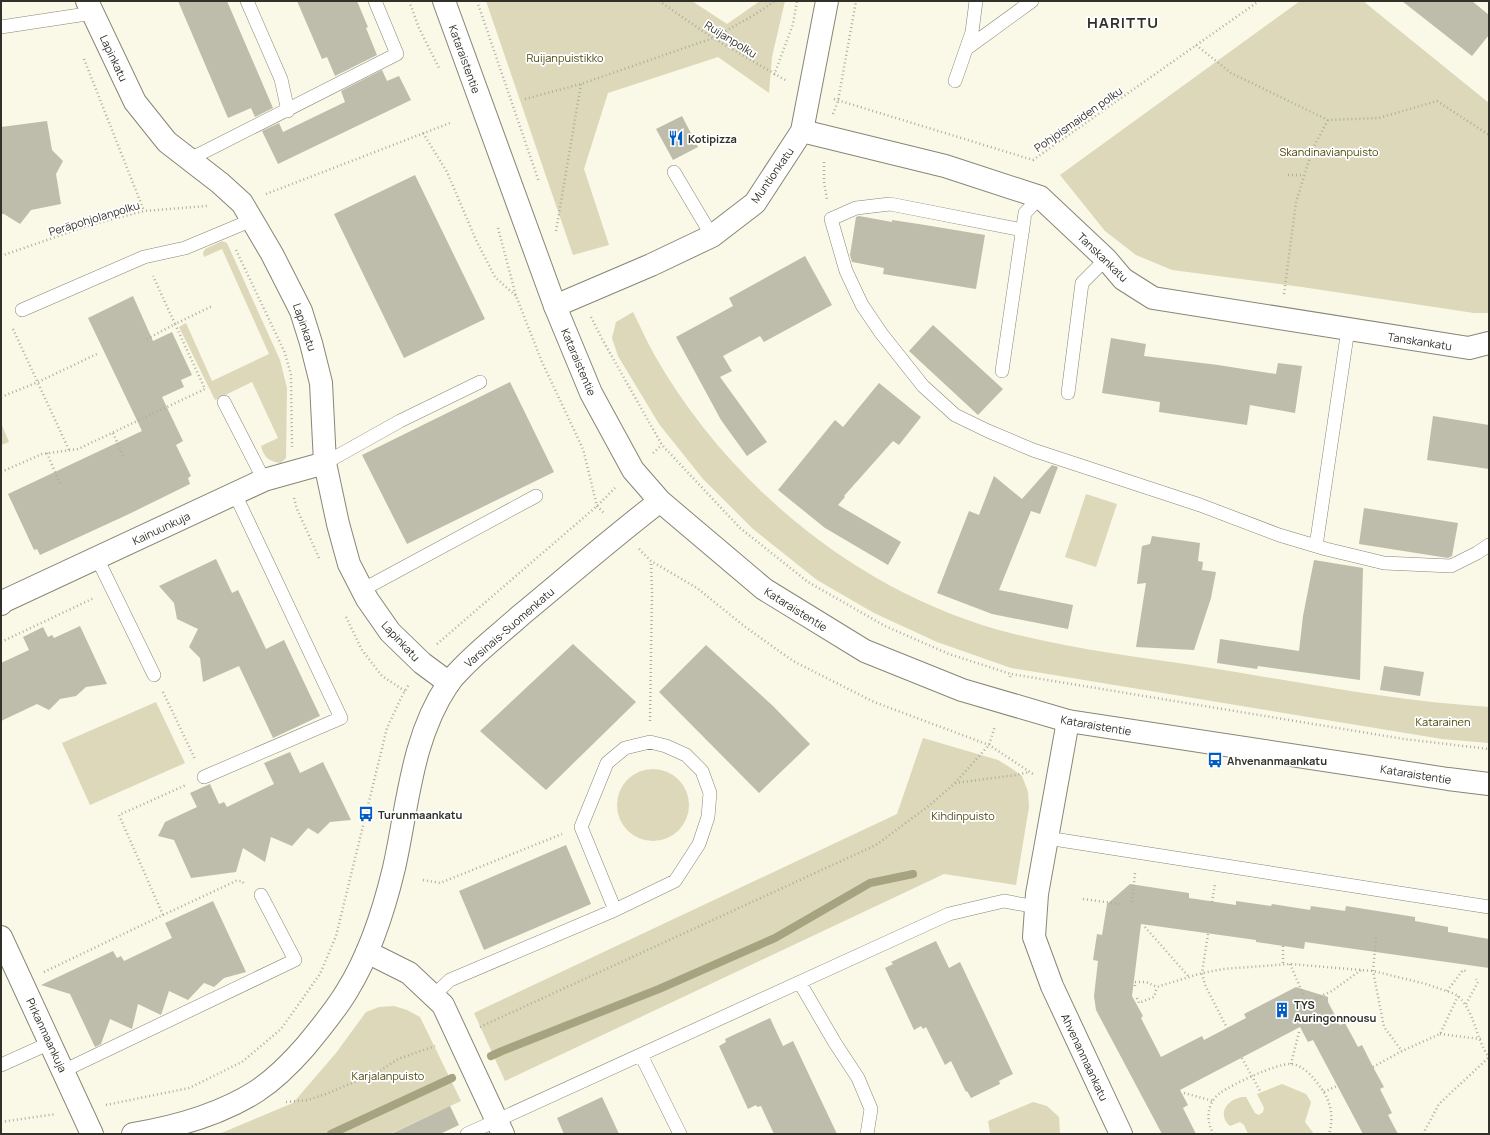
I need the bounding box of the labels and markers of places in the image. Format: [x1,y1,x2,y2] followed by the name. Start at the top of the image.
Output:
[667,129,685,147] restaurant icon: Kotipizza
[688,131,737,146] place label: Kotipizza
[1206,751,1224,769] bus stop icon: Ahvenanmaankatu
[1227,753,1327,768] place label: Ahvenanmaankatu
[357,805,375,823] bus stop icon: Turunmaankatu
[378,807,463,822] place label: Turunmaankatu
[1294,997,1376,1025] place label: TYS Auringonnousu
[1273,1001,1291,1019] building icon: TYS Auringonnousu

